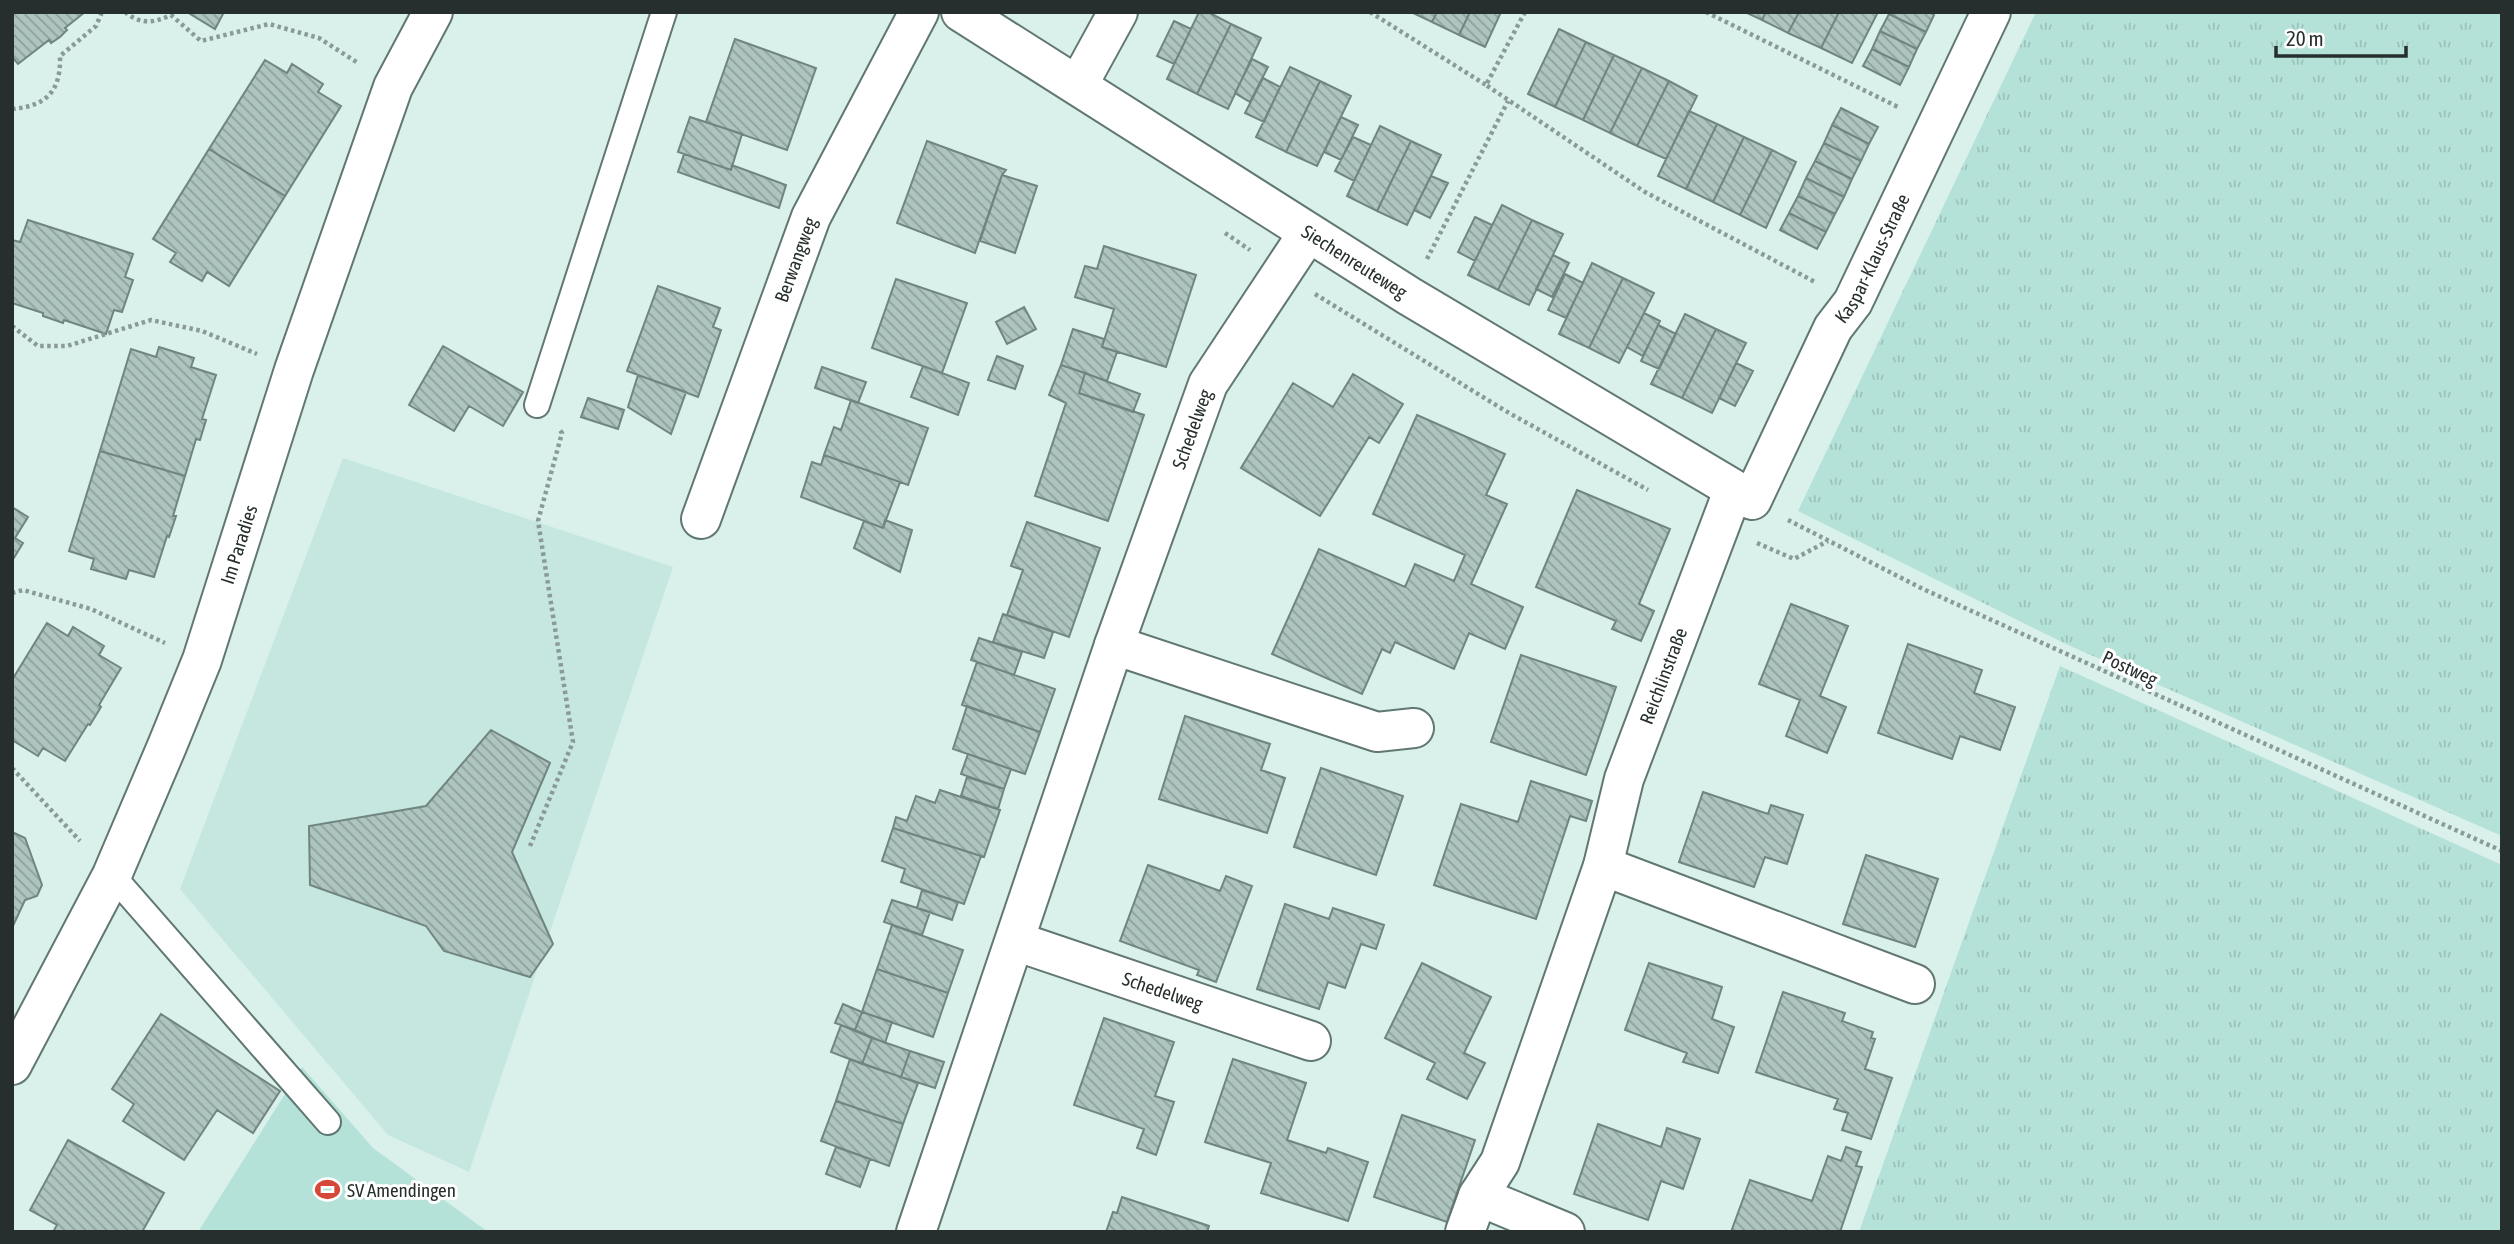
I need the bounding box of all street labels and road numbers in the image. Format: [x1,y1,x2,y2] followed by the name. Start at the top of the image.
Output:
[1830,190,1914,327] street label: Kaspar-Klaus-Straße
[770,213,821,305] street label: Berwangweg
[1298,220,1412,303] street label: Siechenreuteweg
[1167,385,1217,472] street label: Schedelweg
[216,502,262,587] street label: Im Paradies
[1635,625,1691,727] street label: Reichlinstraße
[2099,646,2162,691] street label: Postweg
[1120,967,1207,1015] street label: Schedelweg

